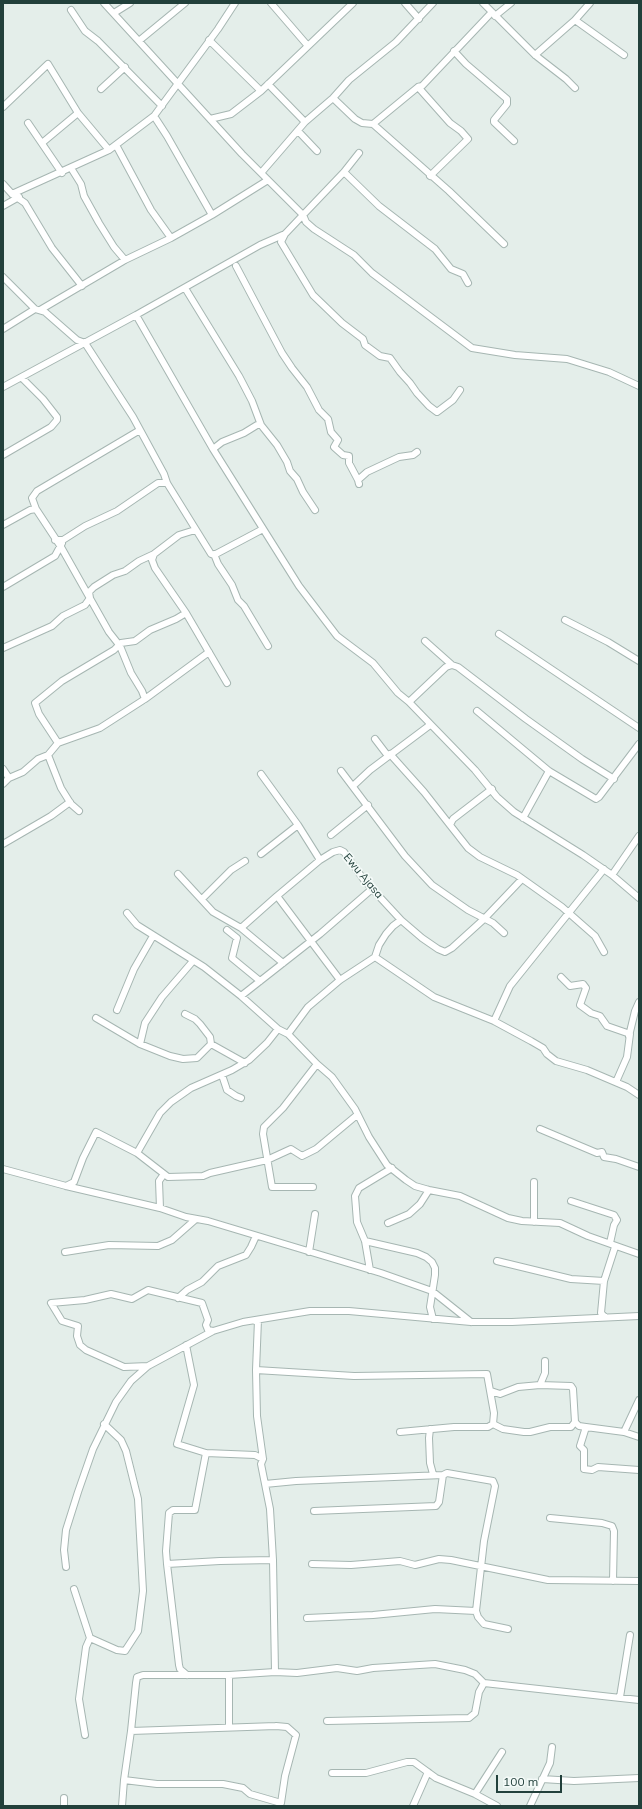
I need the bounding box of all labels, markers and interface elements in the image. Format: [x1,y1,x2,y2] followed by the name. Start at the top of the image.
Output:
[340,851,386,901] street label: Ewu Ajasa
[498,1767,564,1793] scale bar
[503,1774,538,1789] text: 100 m

